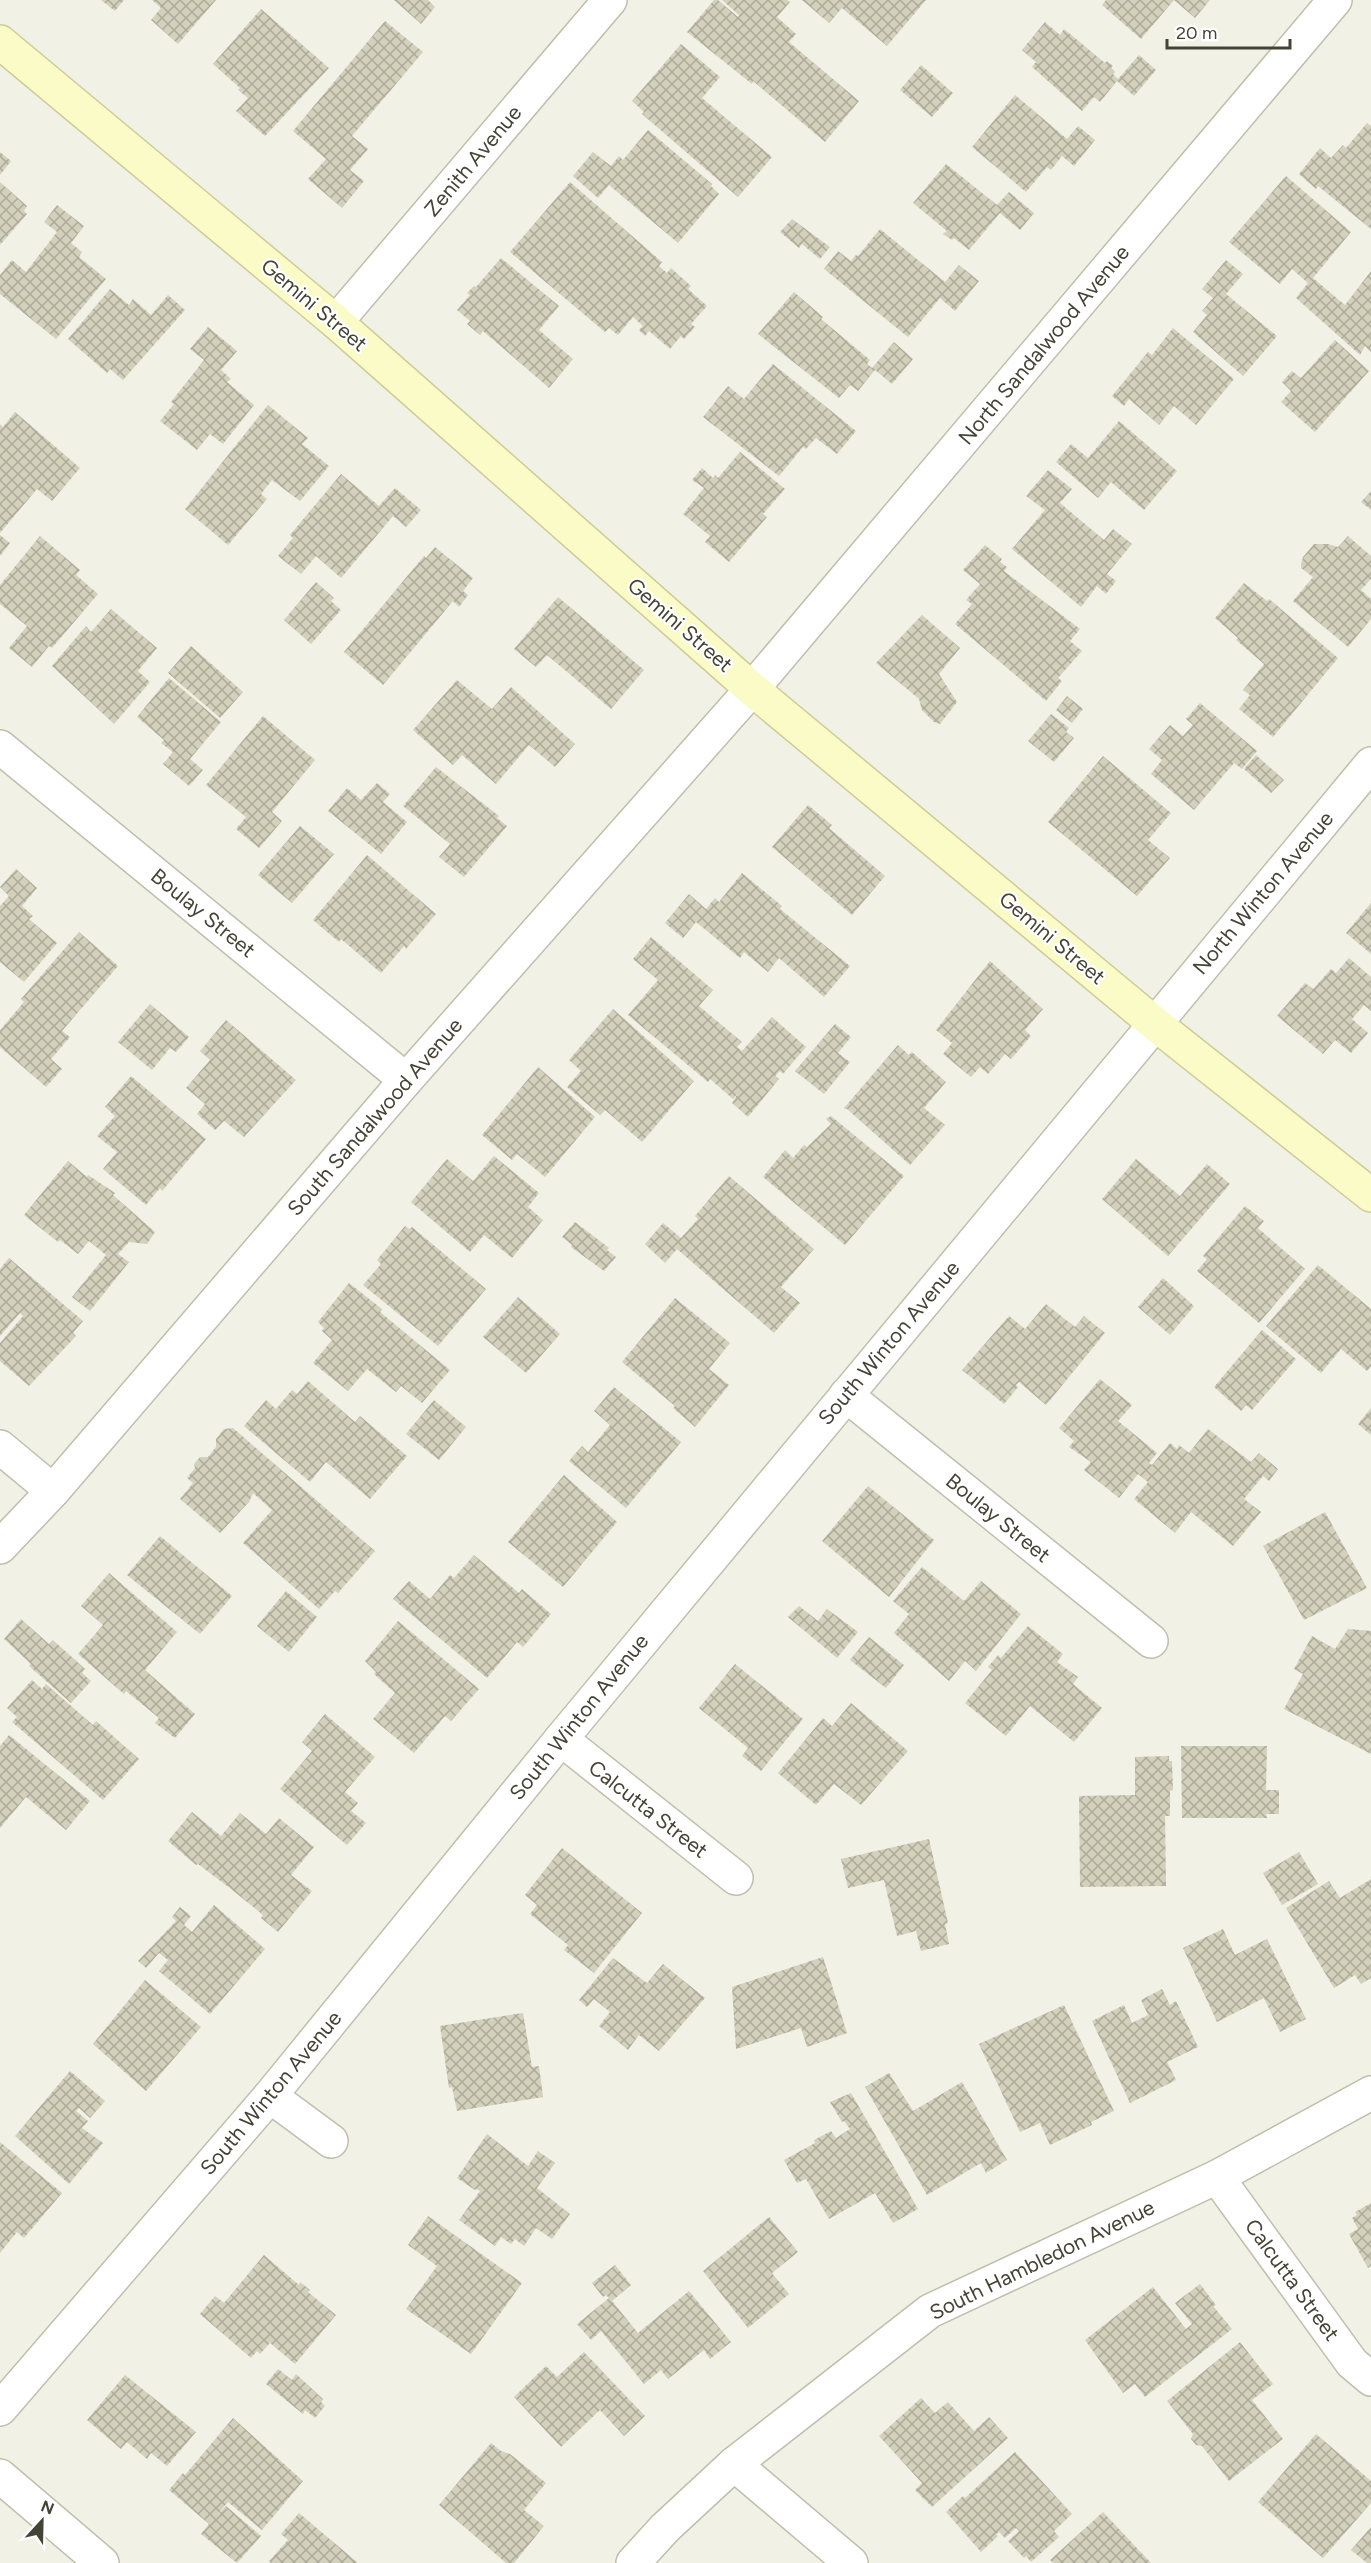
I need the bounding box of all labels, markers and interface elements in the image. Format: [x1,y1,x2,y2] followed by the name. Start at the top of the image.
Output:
[1167,12,1290,50] scale bar
[1176,22,1217,44] text: 20 m
[419,100,526,221] street label: Zenith Avenue
[953,240,1134,449] street label: North Sandalwood Avenue
[256,253,372,356] street label: Gemini Street
[623,572,738,677] street label: Gemini Street
[1187,806,1338,979] street label: North Winton Avenue
[146,863,261,962] street label: Boulay Street
[994,886,1110,989] street label: Gemini Street
[282,1013,467,1221] street label: South Sandalwood Avenue
[813,1256,965,1430] street label: South Winton Avenue
[941,1468,1056,1567] street label: Boulay Street
[504,1629,653,1805] street label: South Winton Avenue
[584,1754,713,1863] street label: Calcutta Street
[195,2006,347,2180] street label: South Winton Avenue
[925,2194,1158,2325] street label: South Hambledon Avenue
[1240,2214,1345,2345] street label: Calcutta Street
[12,2491,72,2551] north arrow
[38,2496,57,2519] text: N

